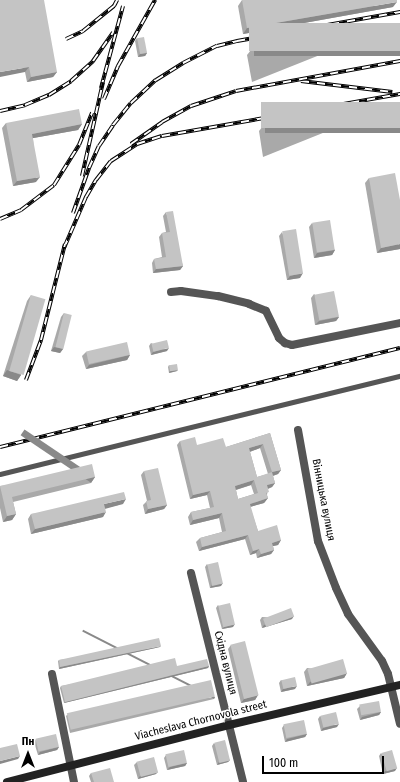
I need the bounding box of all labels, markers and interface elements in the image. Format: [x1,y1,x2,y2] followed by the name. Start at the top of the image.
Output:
[309,458,337,542] street label: Вінницька вулиця
[211,630,239,696] street label: Східна вулиця
[134,698,268,744] street label: Viacheslava Chornovola street
[8,734,48,774] north arrow
[22,735,34,748] text: Пн
[264,748,386,774] scale bar
[269,756,298,770] text: 100 m

